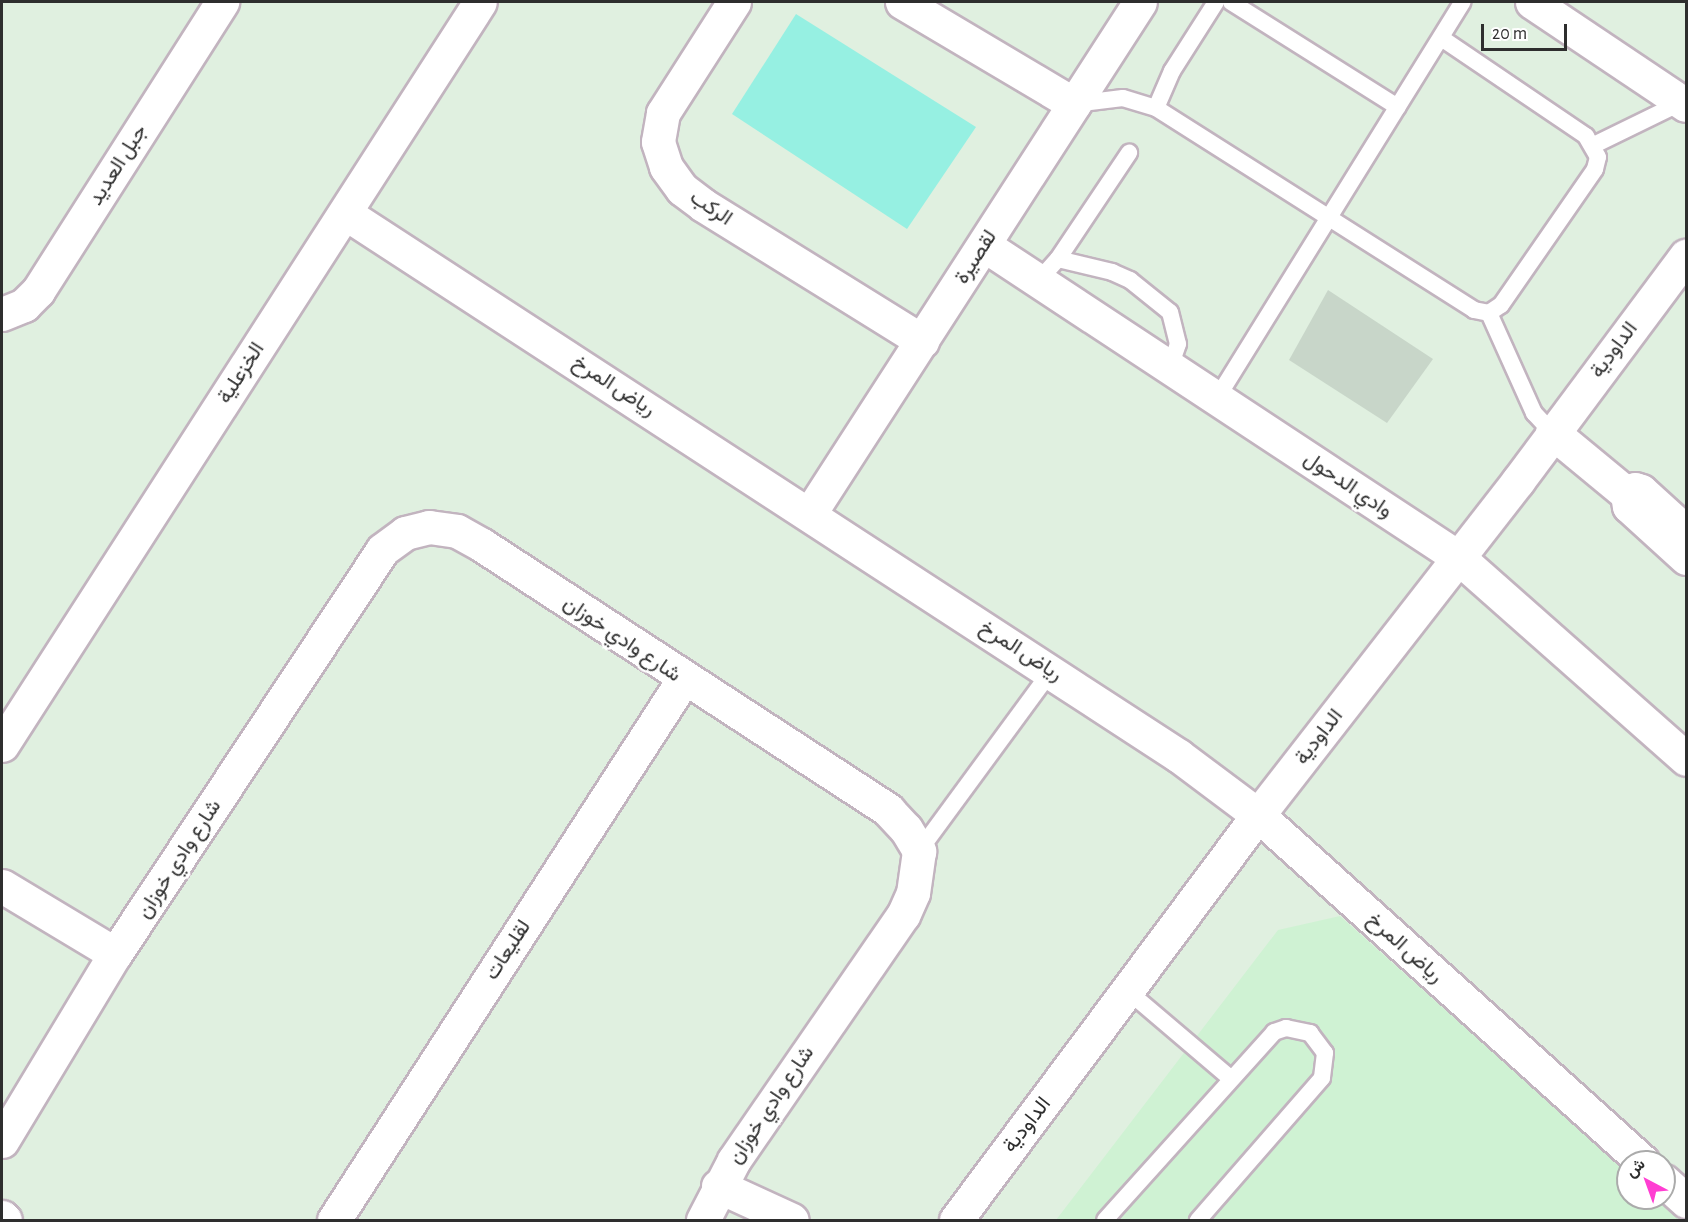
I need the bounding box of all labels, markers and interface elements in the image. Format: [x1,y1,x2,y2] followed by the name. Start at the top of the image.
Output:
[1484,12,1570,50] scale bar
[1492,25,1527,43] text: 20 m
[83,120,153,210] street label: جبل العديد
[685,185,737,231] street label: الركب
[949,225,1003,289] street label: لقصيرة
[1585,317,1643,383] street label: الداودية
[212,338,270,408] street label: الخزعلية
[568,350,660,422] street label: رياض المرخ
[1299,446,1397,524] street label: وادي الدحول
[558,590,686,688] street label: شارع وادي خوزان
[975,615,1067,687] street label: رياض المرخ
[1289,704,1349,770] street label: الداودية
[131,795,227,923] street label: شارع وادي خوزان
[1362,907,1448,989] street label: رياض المرخ
[479,915,537,985] street label: لقليعات
[722,1041,820,1169] street label: شارع وادي خوزان
[997,1092,1057,1158] street label: الداودية
[1616,1150,1676,1210] north arrow
[1623,1156,1648,1180] text: ش

